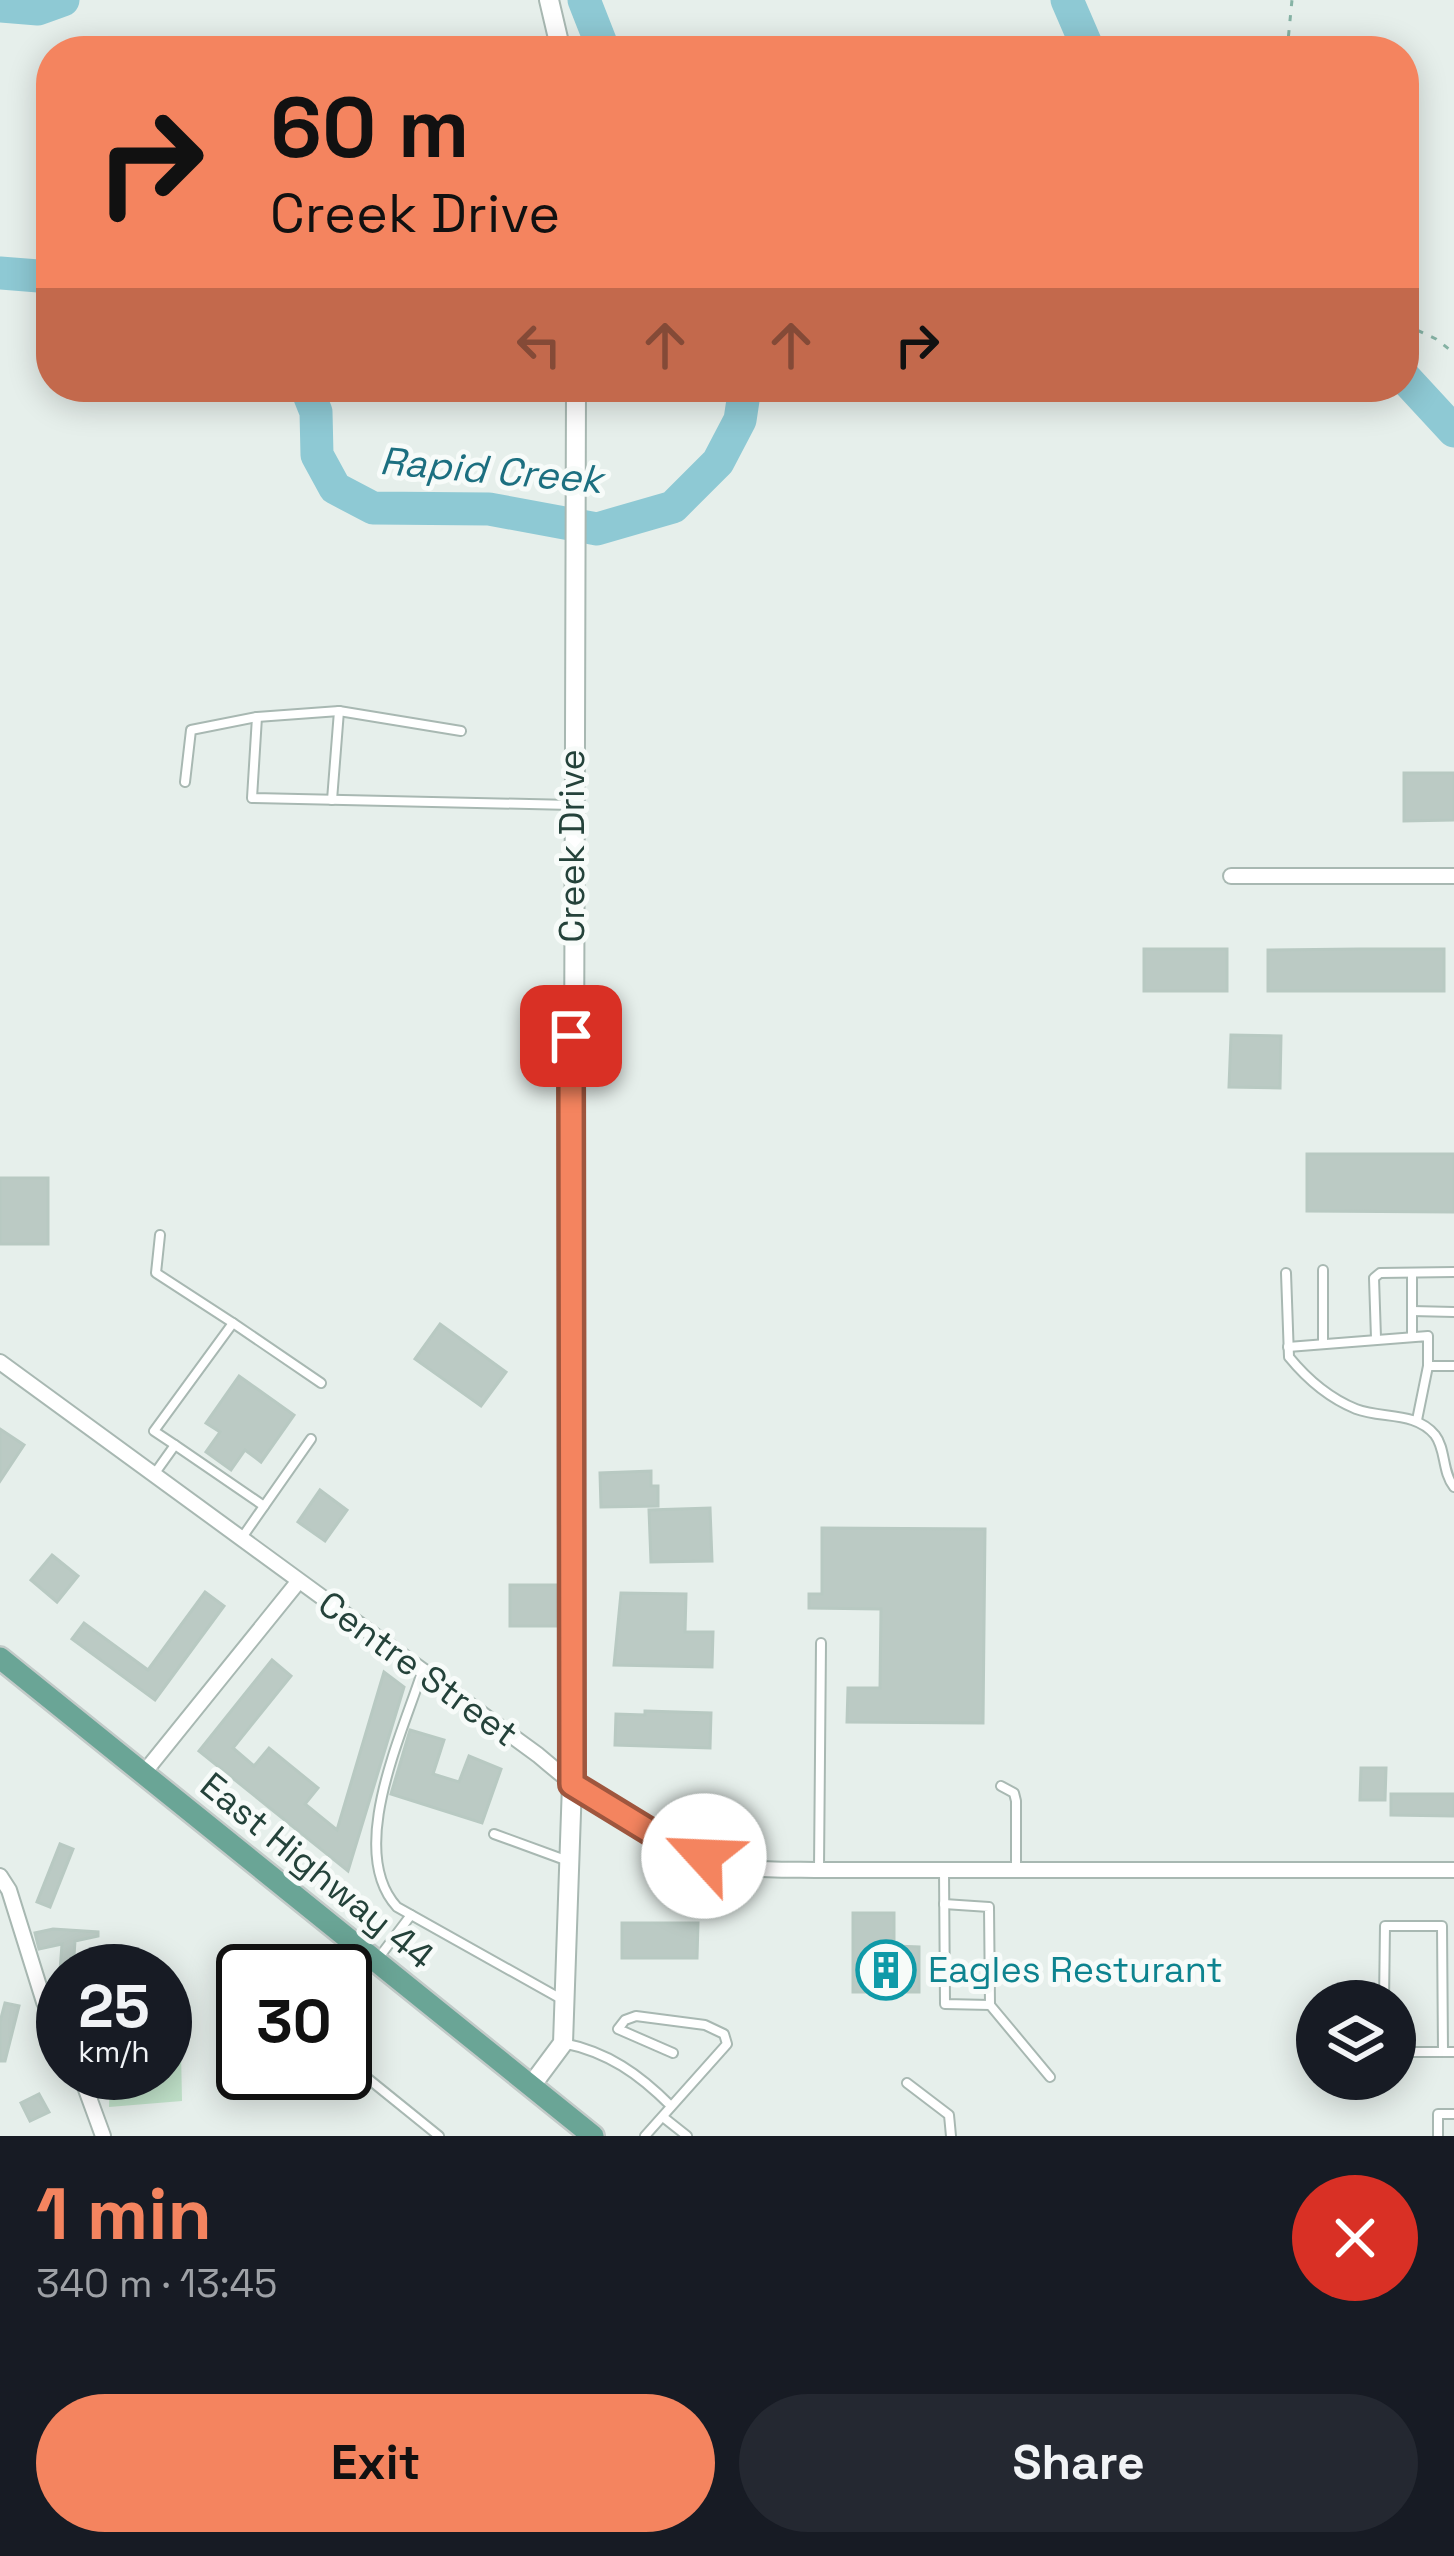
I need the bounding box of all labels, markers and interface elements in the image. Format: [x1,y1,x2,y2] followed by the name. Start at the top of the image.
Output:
[270,74,469,182] text: 60 m
[72,84,228,240] icon: right
[270,179,560,248] text: Creek Drive
[506,312,572,378] icon: left
[632,312,698,378] icon: ahead
[758,312,824,378] icon: ahead
[884,312,950,378] icon: right
[378,436,608,504] water label: Rapid Creek
[549,749,595,943] street label: Creek Drive
[520,985,622,1087] pin
[538,1003,604,1069] icon: arrive
[309,1581,527,1757] street label: Centre Street
[191,1763,443,1979] street label: East Highway 44
[641,1793,767,1919] position arrow
[855,1939,917,2001] building icon: Eagles Resturant
[216,1944,372,2100] speed limit sign: 30
[928,1947,1223,1993] place label: Eagles Resturant
[78,1968,150,2045] text: 25
[1296,1980,1416,2100] map controls
[1296,1980,1416,2100] button: layers
[78,2032,150,2071] text: km/h
[36,2168,212,2260] text: 1 min
[1292,2175,1418,2301] button: close
[36,2259,277,2308] text: 340 m · 13:45
[36,2394,715,2532] button: Exit
[739,2394,1418,2532] button: Share

